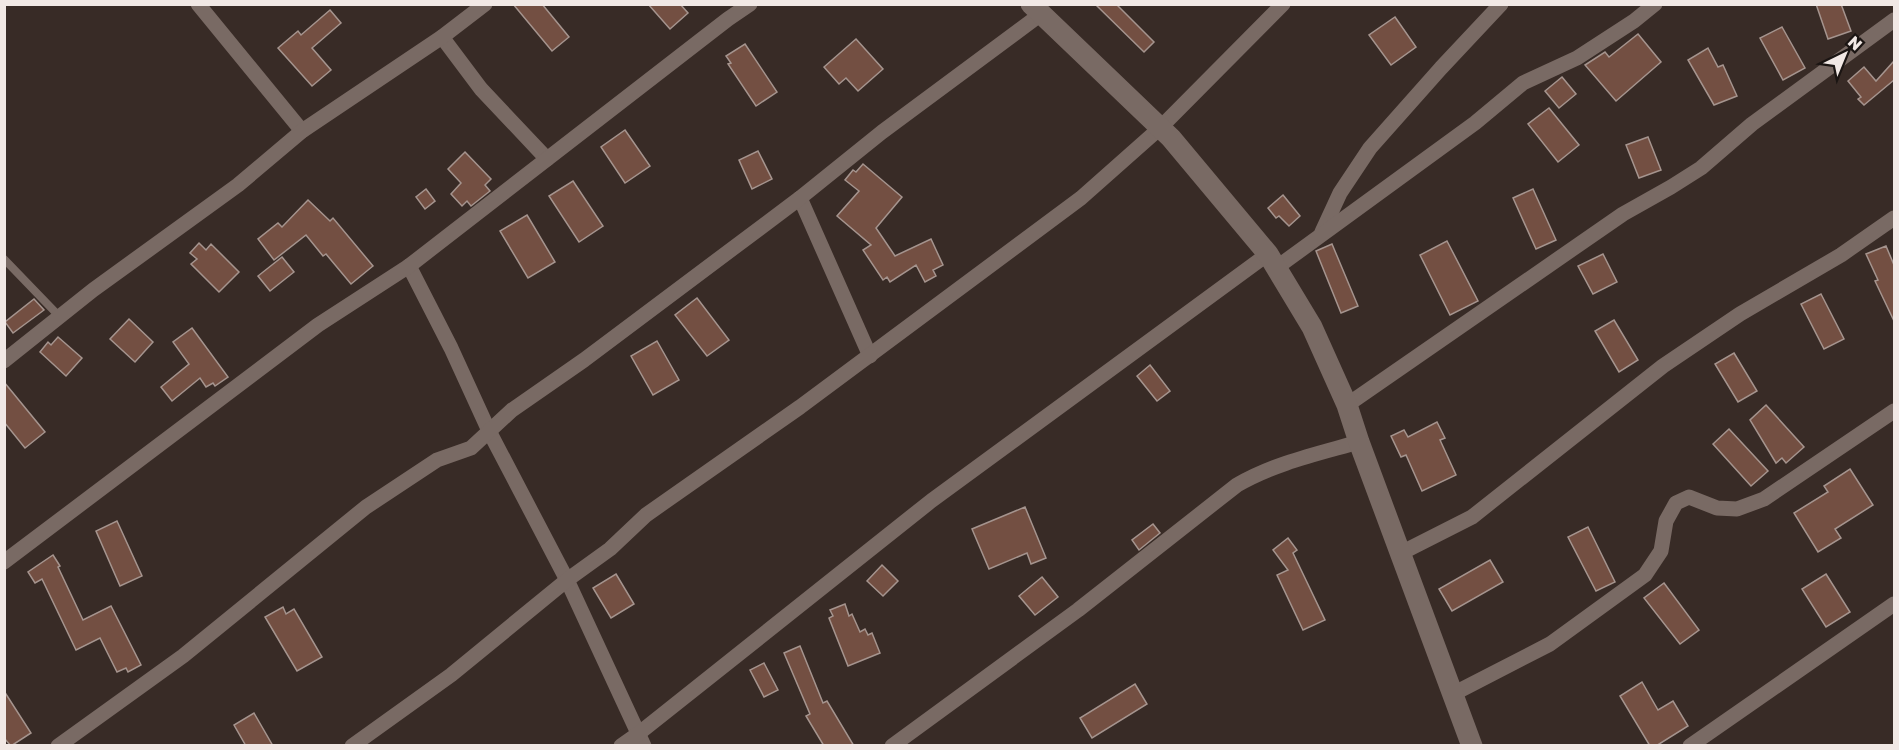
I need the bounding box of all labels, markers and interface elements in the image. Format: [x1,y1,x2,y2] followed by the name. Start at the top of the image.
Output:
[1815,24,1875,84] north arrow
[1844,32,1867,54] text: N

